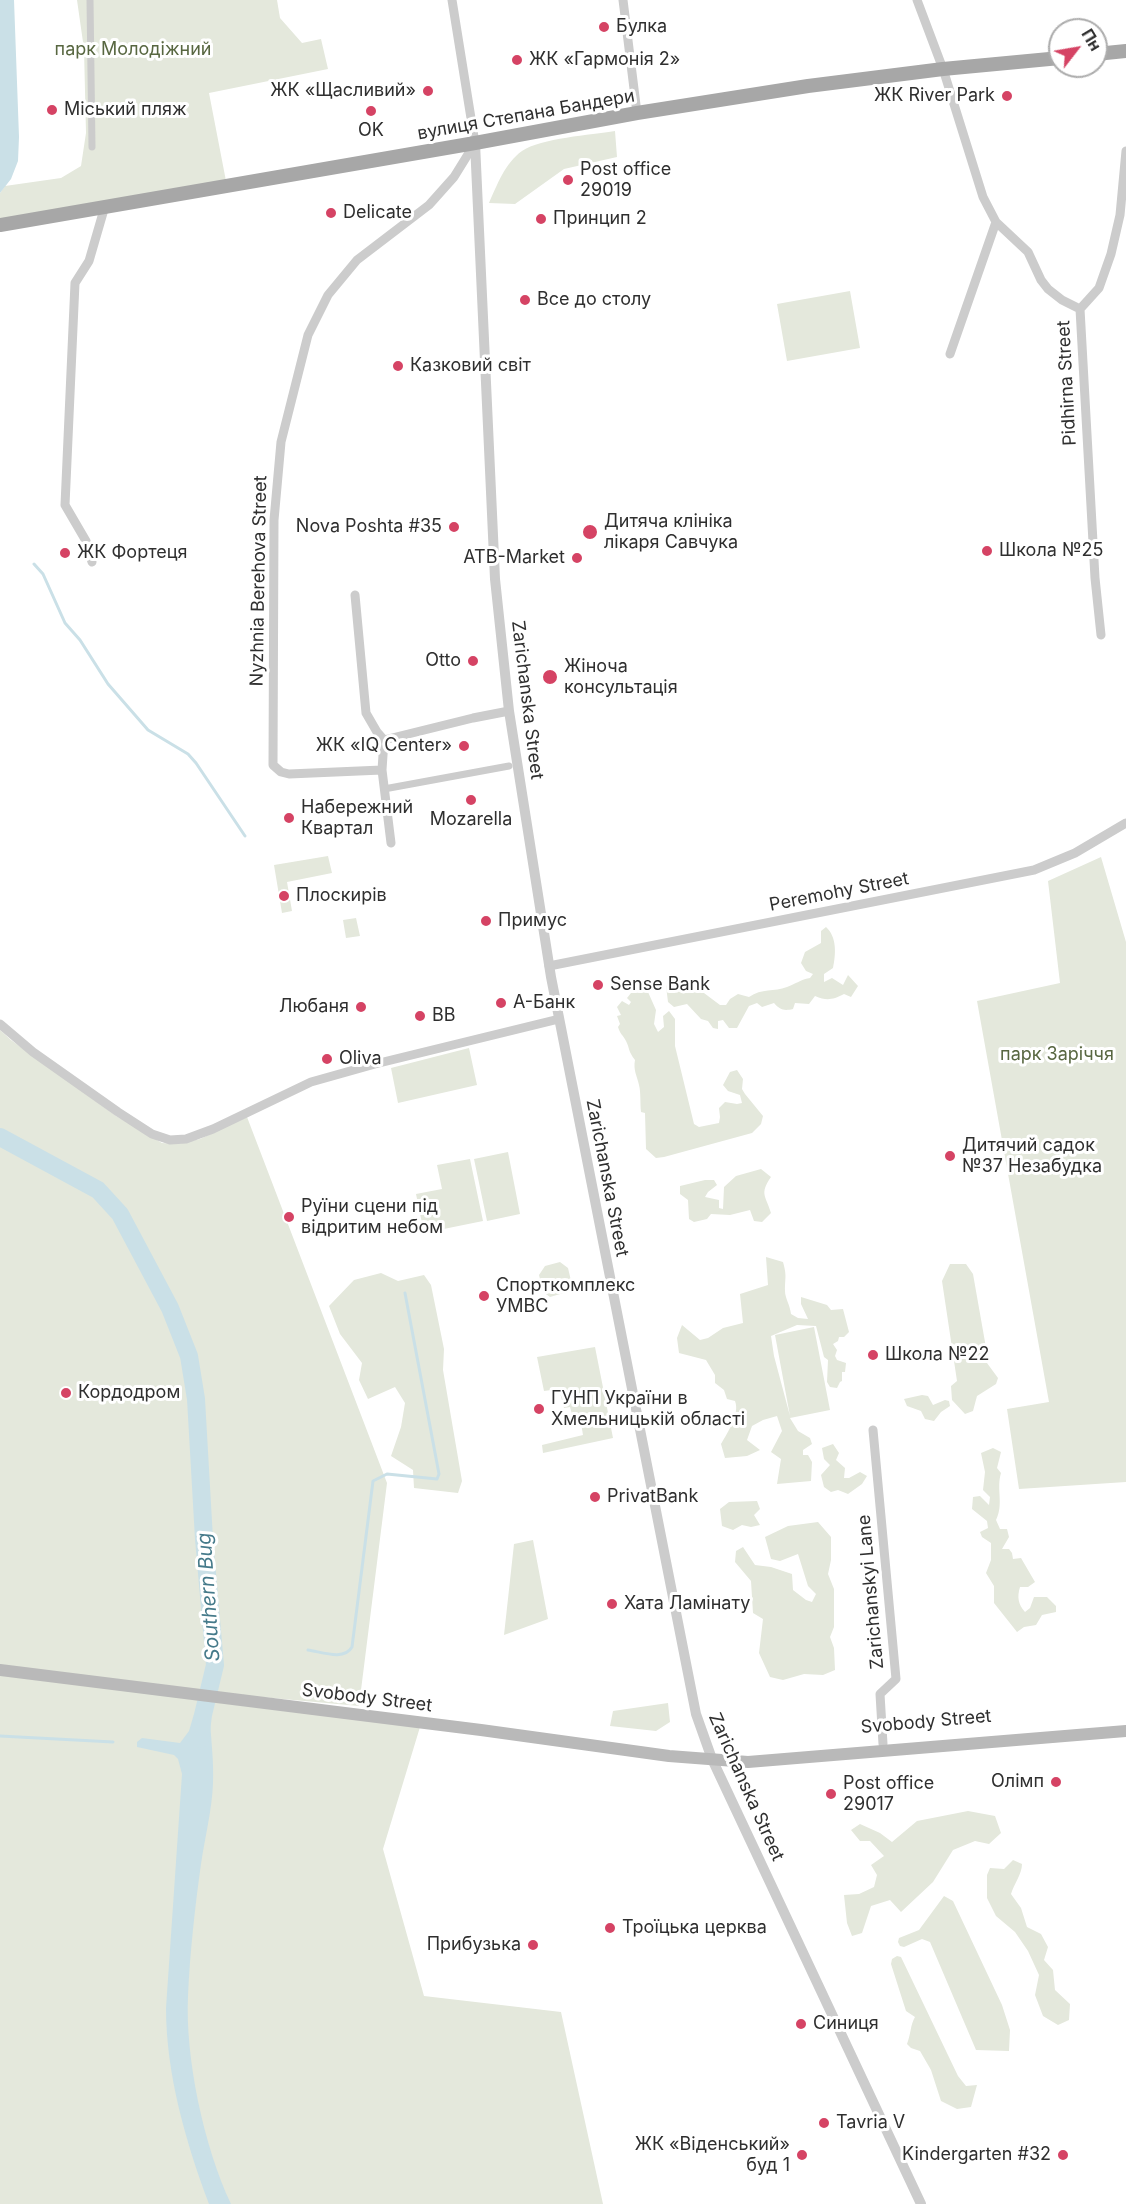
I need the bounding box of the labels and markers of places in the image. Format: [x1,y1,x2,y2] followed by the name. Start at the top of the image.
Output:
[616,16,667,38] place label: Булка
[597,20,611,34] marker: Булка
[529,49,680,71] place label: ЖК «Гармонія 2»
[510,53,524,67] marker: ЖК «Гармонія 2»
[270,80,416,102] place label: ЖК «Щасливий»
[421,84,435,98] marker: ЖК «Щасливий»
[874,85,995,107] place label: ЖК River Park
[1000,89,1014,103] marker: ЖК River Park
[64,99,187,121] place label: Міський пляж
[45,103,59,117] marker: Міський пляж
[364,104,378,118] marker: OK
[358,120,384,142] place label: OK
[580,159,671,201] place label: Post office 29019
[561,173,575,187] marker: Post office 29019
[343,202,412,224] place label: Delicate
[324,206,338,220] marker: Delicate
[553,208,647,230] place label: Принцип 2
[534,212,548,226] marker: Принцип 2
[537,289,651,311] place label: Все до столу
[518,293,532,307] marker: Все до столу
[410,355,531,377] place label: Казковий світ
[391,359,405,373] marker: Казковий світ
[604,511,738,554] place label: Дитяча клініка лікаря Савчука
[296,516,442,538] place label: Nova Poshta #35
[447,520,461,534] marker: Nova Poshta #35
[581,523,599,541] marker: Дитяча клініка лікаря Савчука
[999,540,1103,562] place label: Школа №25
[77,542,187,564] place label: ЖК Фортеця
[980,544,994,558] marker: Школа №25
[58,546,72,560] marker: ЖК Фортеця
[463,547,565,569] place label: ATB-Market
[570,551,584,565] marker: ATB-Market
[425,650,461,672] place label: Otto
[466,654,480,668] marker: Otto
[564,656,678,698] place label: Жіноча консультація
[541,668,559,686] marker: Жіноча консультація
[316,735,452,757] place label: ЖК «IQ Center»
[457,739,471,753] marker: ЖК «IQ Center»
[464,793,478,807] marker: Mozarella
[301,797,413,840] place label: Набережний Квартал
[430,809,512,831] place label: Mozarella
[282,811,296,825] marker: Набережний Квартал
[296,885,387,907] place label: Плоскирів
[277,889,291,903] marker: Плоскирів
[498,910,567,932] place label: Примус
[479,914,493,928] marker: Примус
[610,974,710,996] place label: Sense Bank
[591,978,605,992] marker: Sense Bank
[513,992,575,1014] place label: А-Банк
[279,996,349,1018] place label: Любаня
[494,996,508,1010] marker: А-Банк
[354,1000,368,1014] marker: Любаня
[432,1005,456,1027] place label: ВВ
[413,1009,427,1023] marker: ВВ
[339,1048,382,1070] place label: Oliva
[320,1052,334,1066] marker: Oliva
[962,1135,1102,1178] place label: Дитячий садок №37 Незабудка
[943,1149,957,1163] marker: Дитячий садок №37 Незабудка
[301,1196,443,1238] place label: Руїни сцени під відритим небом
[282,1210,296,1224] marker: Руїни сцени під відритим небом
[496,1275,635,1318] place label: Спорткомплекс УМВС
[477,1289,491,1303] marker: Спорткомплекс УМВС
[885,1344,990,1366] place label: Школа №22
[866,1348,880,1362] marker: Школа №22
[78,1382,180,1404] place label: Кордодром
[59,1386,73,1400] marker: Кордодром
[551,1388,745,1430] place label: ГУНП України в Хмельницькій області
[532,1402,546,1416] marker: ГУНП України в Хмельницькій області
[607,1486,698,1508] place label: PrivatBank
[588,1490,602,1504] marker: PrivatBank
[624,1593,750,1615] place label: Хата Ламінату
[605,1597,619,1611] marker: Хата Ламінату
[991,1771,1044,1793] place label: Олімп
[843,1773,934,1816] place label: Post office 29017
[1049,1775,1063,1789] marker: Олімп
[824,1787,838,1801] marker: Post office 29017
[622,1917,767,1939] place label: Троїцька церква
[603,1921,617,1935] marker: Троїцька церква
[427,1934,521,1956] place label: Прибузька
[526,1938,540,1952] marker: Прибузька
[813,2013,879,2035] place label: Синиця
[794,2017,808,2031] marker: Синиця
[836,2112,905,2134] place label: Tavria V
[817,2116,831,2130] marker: Tavria V
[635,2134,790,2176] place label: ЖК «Віденський» буд 1
[902,2144,1051,2166] place label: Kindergarten #32
[795,2148,809,2162] marker: ЖК «Віденський» буд 1
[1056,2148,1070,2162] marker: Kindergarten #32

